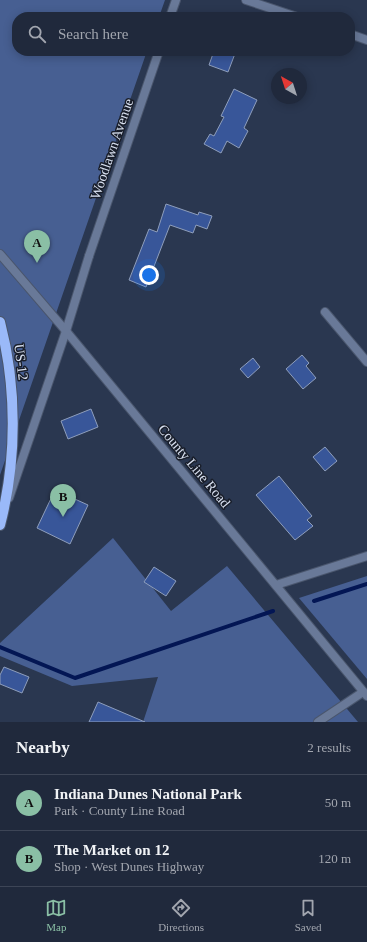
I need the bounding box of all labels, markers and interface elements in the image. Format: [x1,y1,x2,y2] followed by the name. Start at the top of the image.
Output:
[12,12,355,56] search box
[26,23,48,45] icon: search
[58,26,128,42] text: Search here
[271,68,307,104] north arrow
[88,97,136,201] street label: Woodlawn Avenue
[24,230,50,263] pin: A
[139,265,159,285] your location
[11,343,31,381] street label: US-12
[155,422,233,510] street label: County Line Road
[50,484,76,517] pin: B
[16,738,70,757] text: Nearby
[307,740,351,755] text: 2 results
[54,786,242,802] text: Indiana Dunes National Park
[24,795,34,810] text: A
[325,795,351,810] text: 50 m
[54,803,185,818] text: Park · County Line Road
[54,842,169,858] text: The Market on 12
[25,851,33,866] text: B
[318,851,351,866] text: 120 m
[54,859,204,874] text: Shop · West Dunes Highway
[45,897,67,933] tab: Map
[158,897,204,933] tab: Directions
[295,897,322,933] tab: Saved

